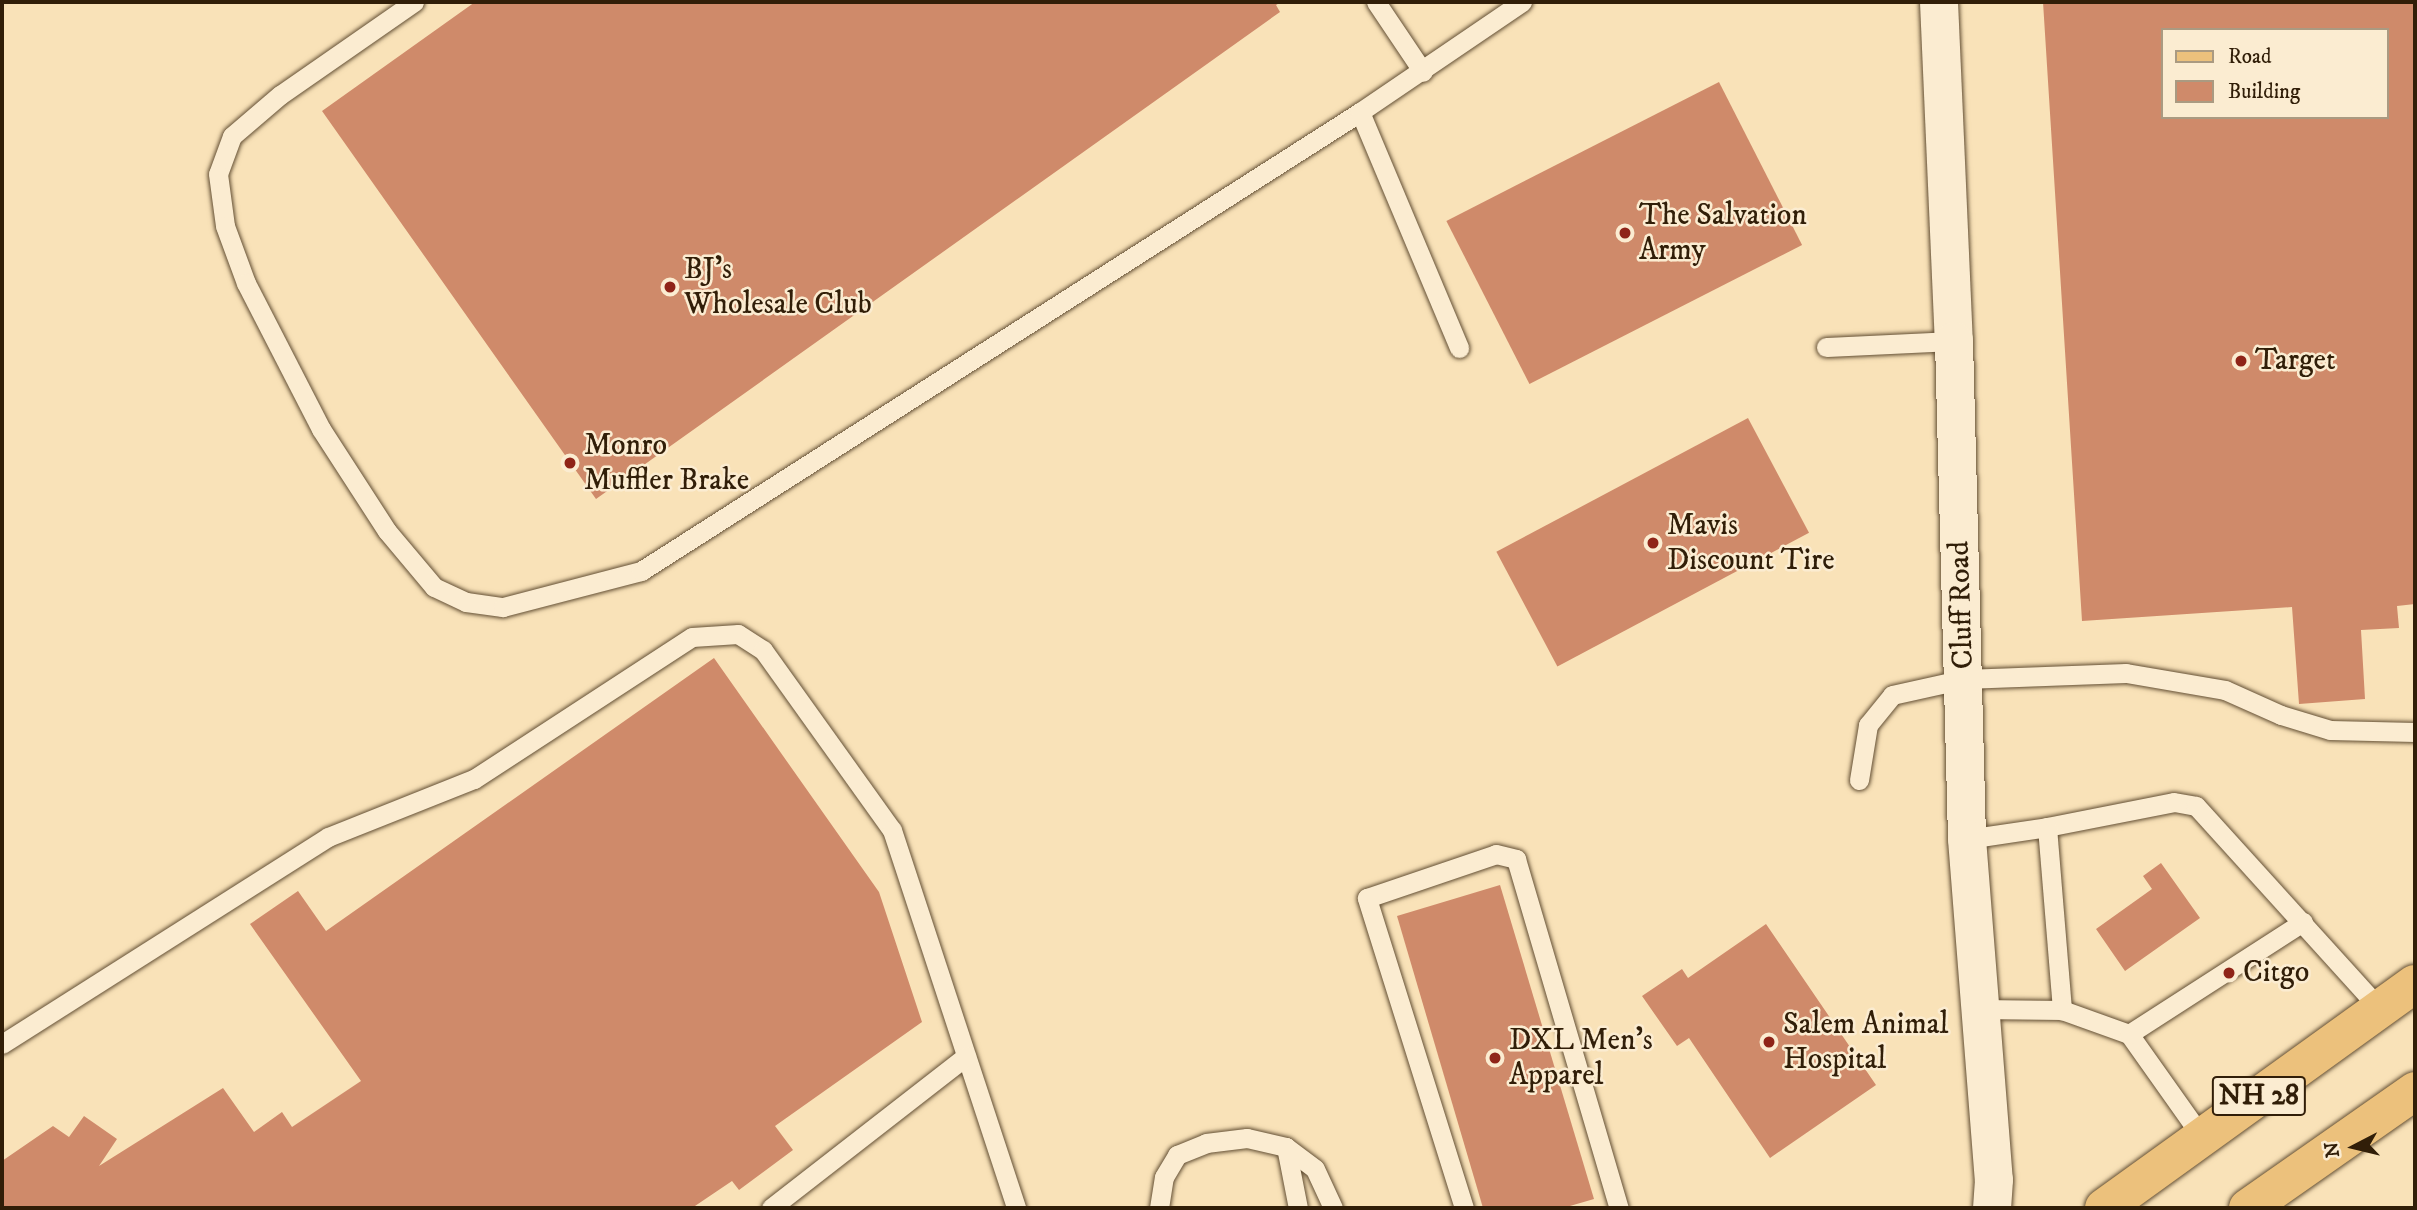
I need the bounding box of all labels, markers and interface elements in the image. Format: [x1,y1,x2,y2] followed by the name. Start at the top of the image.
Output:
[2162,28,2389,119] legend
[2228,44,2272,70] text: Road
[2228,79,2300,105] text: Building
[1639,198,1807,268] place label: The Salvation Army
[1617,225,1633,241] marker: The Salvation Army
[684,252,872,322] place label: BJ's Wholesale Club
[662,279,678,295] marker: BJ's Wholesale Club
[2255,343,2336,379] place label: Target
[2233,353,2249,369] marker: Target
[584,428,749,498] place label: Monro Muffler Brake
[562,455,578,471] marker: Monro Muffler Brake
[1667,508,1835,578] place label: Mavis Discount Tire
[1645,535,1661,551] marker: Mavis Discount Tire
[1942,540,1982,670] street label: Cluff Road
[2243,955,2309,991] place label: Citgo
[2221,965,2237,981] marker: Citgo
[1783,1007,1949,1078] place label: Salem Animal Hospital
[1509,1023,1653,1094] place label: DXL Men's Apparel
[1761,1034,1777,1050] marker: Salem Animal Hospital
[1487,1050,1503,1066] marker: DXL Men's Apparel
[2212,1072,2306,1120] road number: NH 28
[2319,1112,2389,1182] north arrow
[2320,1140,2345,1159] text: N

